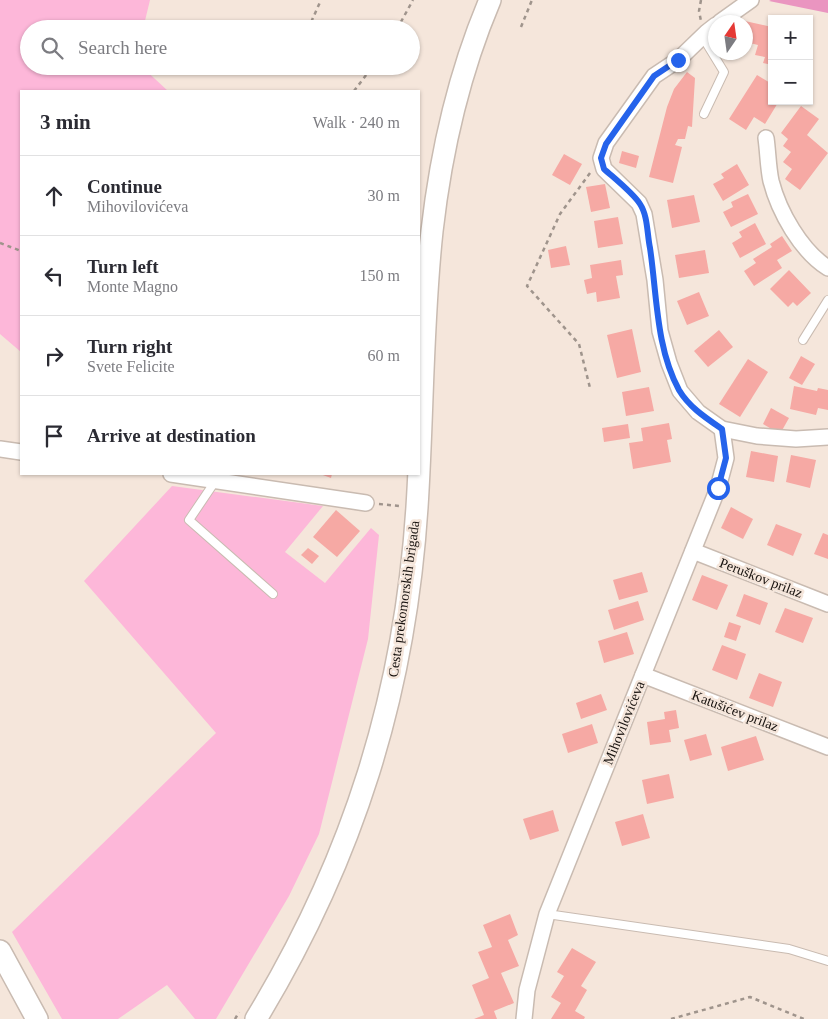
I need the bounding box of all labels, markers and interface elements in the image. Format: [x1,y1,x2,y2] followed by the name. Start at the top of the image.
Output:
[708,15,753,60] north arrow
[768,15,813,105] map controls
[768,15,813,60] button: +
[20,20,420,75] search box
[38,34,66,62] icon: search
[78,37,167,58] text: Search here
[667,49,690,72] route end
[768,60,813,105] button: −
[40,110,91,134] text: 3 min
[313,114,400,131] text: Walk · 240 m
[87,176,162,197] text: Continue
[40,182,68,210] icon: ahead
[368,187,400,204] text: 30 m
[87,198,188,215] text: Mihovilovićeva
[87,256,159,277] text: Turn left
[40,262,68,290] icon: left
[360,267,400,284] text: 150 m
[87,278,178,295] text: Monte Magno
[87,336,172,357] text: Turn right
[40,342,68,370] icon: right
[368,347,400,364] text: 60 m
[87,358,175,375] text: Svete Felicite
[40,422,68,450] icon: arrive
[87,425,256,446] text: Arrive at destination
[707,477,730,500] route start
[386,519,423,678] street label: Cesta prekomorskih brigada
[717,555,805,601] street label: Peruškov prilaz
[600,678,648,767] street label: Mihovilovićeva
[690,688,780,734] street label: Katušićev prilaz

